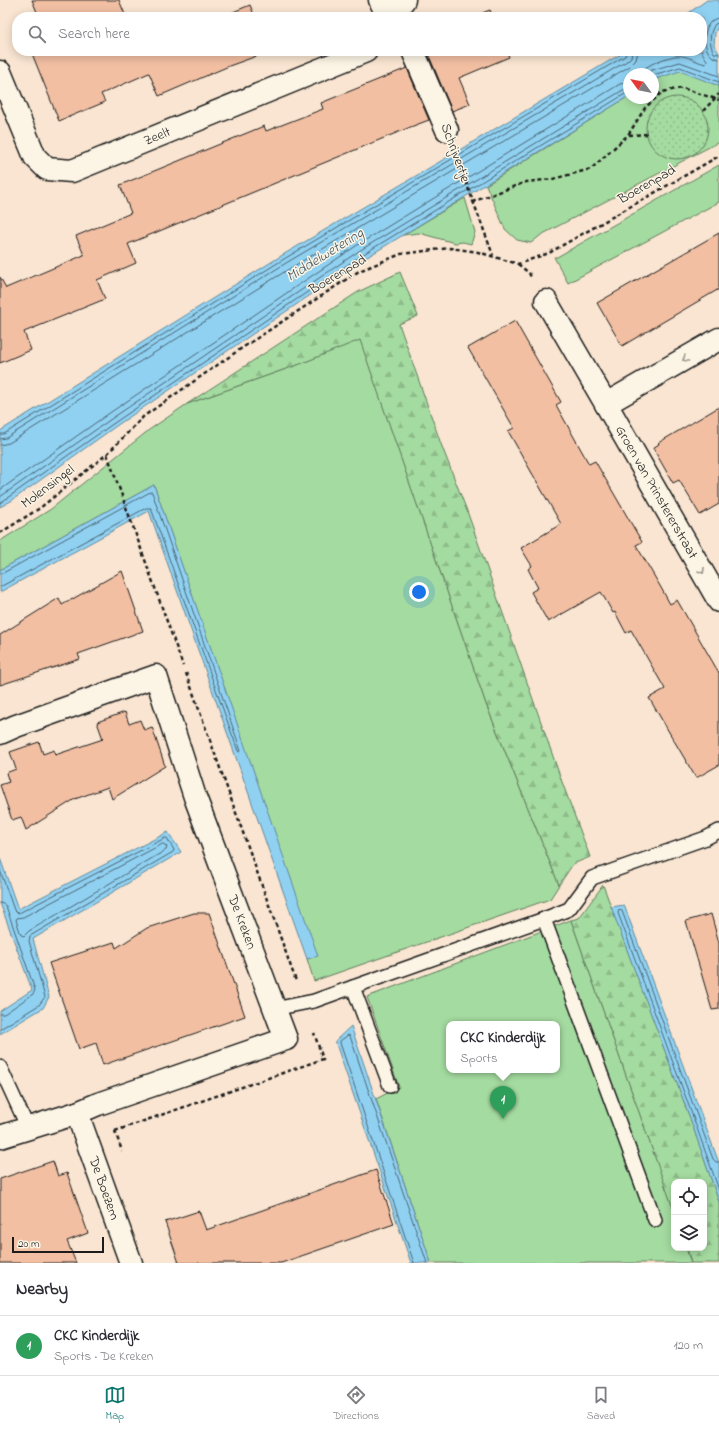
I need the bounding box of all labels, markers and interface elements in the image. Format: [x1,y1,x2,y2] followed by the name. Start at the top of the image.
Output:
[12,12,707,56] search box
[26,23,48,45] icon: search
[58,23,130,45] text: Search here
[623,68,659,104] north arrow
[435,120,476,186] street label: Schrijvertje
[140,121,174,151] street label: Zeelt
[613,160,680,210] street label: Boerenpad
[282,222,369,288] water label: Middelwetering
[304,250,371,301] street label: Boerenpad
[682,354,689,361] one-way arrow
[610,422,703,563] street label: Groen van Prinstererstraat
[17,460,80,515] street label: Molensingel
[698,567,705,574] one-way arrow
[409,582,429,602] your location
[222,891,262,953] street label: De Kreken
[446,1021,560,1073] popup
[460,1027,546,1049] text: CKC Kinderdijk
[460,1049,498,1068] text: Sports
[490,1086,516,1119] pin: 1
[83,1153,125,1223] street label: De Boezem
[671,1179,707,1251] map controls
[671,1179,707,1215] button: locate
[671,1215,707,1251] button: layers
[12,1235,104,1254] scale bar
[18,1236,40,1252] text: 20 m
[16,1277,68,1302] text: Nearby
[54,1325,139,1347] text: CKC Kinderdijk
[27,1336,31,1355] text: 1
[673,1336,703,1355] text: 120 m
[54,1347,153,1366] text: Sports · De Kreken
[104,1384,126,1424] tab: Map
[333,1384,379,1424] tab: Directions
[587,1384,615,1424] tab: Saved

